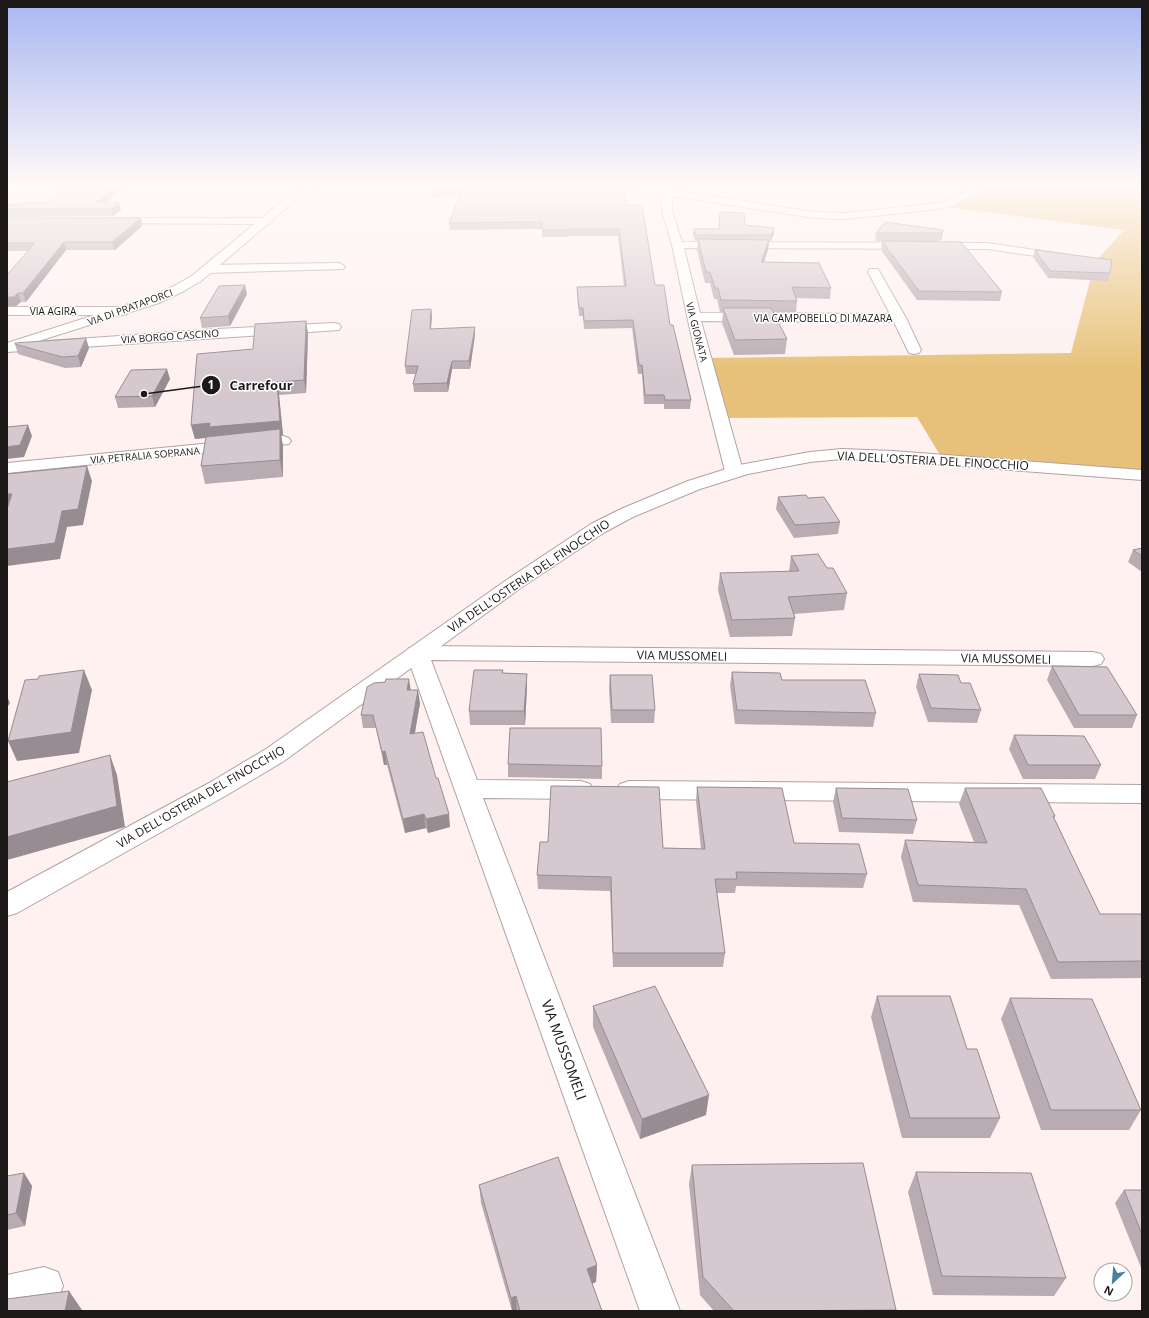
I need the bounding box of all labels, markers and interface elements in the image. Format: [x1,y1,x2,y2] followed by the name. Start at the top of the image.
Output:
[85,285,175,329] street label: VIA DI PRATAPORCI
[683,301,711,364] street label: VIA GIONATA
[30,304,77,318] street label: VIA AGIRA
[754,311,893,325] street label: VIA CAMPOBELLO DI MAZARA
[121,326,220,346] street label: VIA BORGO CASCINO
[201,373,300,398] callout: Carrefour
[208,376,214,393] text: 1
[229,376,293,394] text: Carrefour
[90,443,201,467] street label: VIA PETRALIA SOPRANA
[837,447,1029,474] street label: VIA DELL'OSTERIA DEL FINOCCHIO
[444,515,613,636] street label: VIA DELL'OSTERIA DEL FINOCCHIO
[637,646,727,665] street label: VIA MUSSOMELI
[961,649,1051,668] street label: VIA MUSSOMELI
[113,741,288,852] street label: VIA DELL'OSTERIA DEL FINOCCHIO
[538,997,591,1103] street label: VIA MUSSOMELI
[1093,1262,1133,1302] north arrow
[1101,1283,1116,1300] text: N

